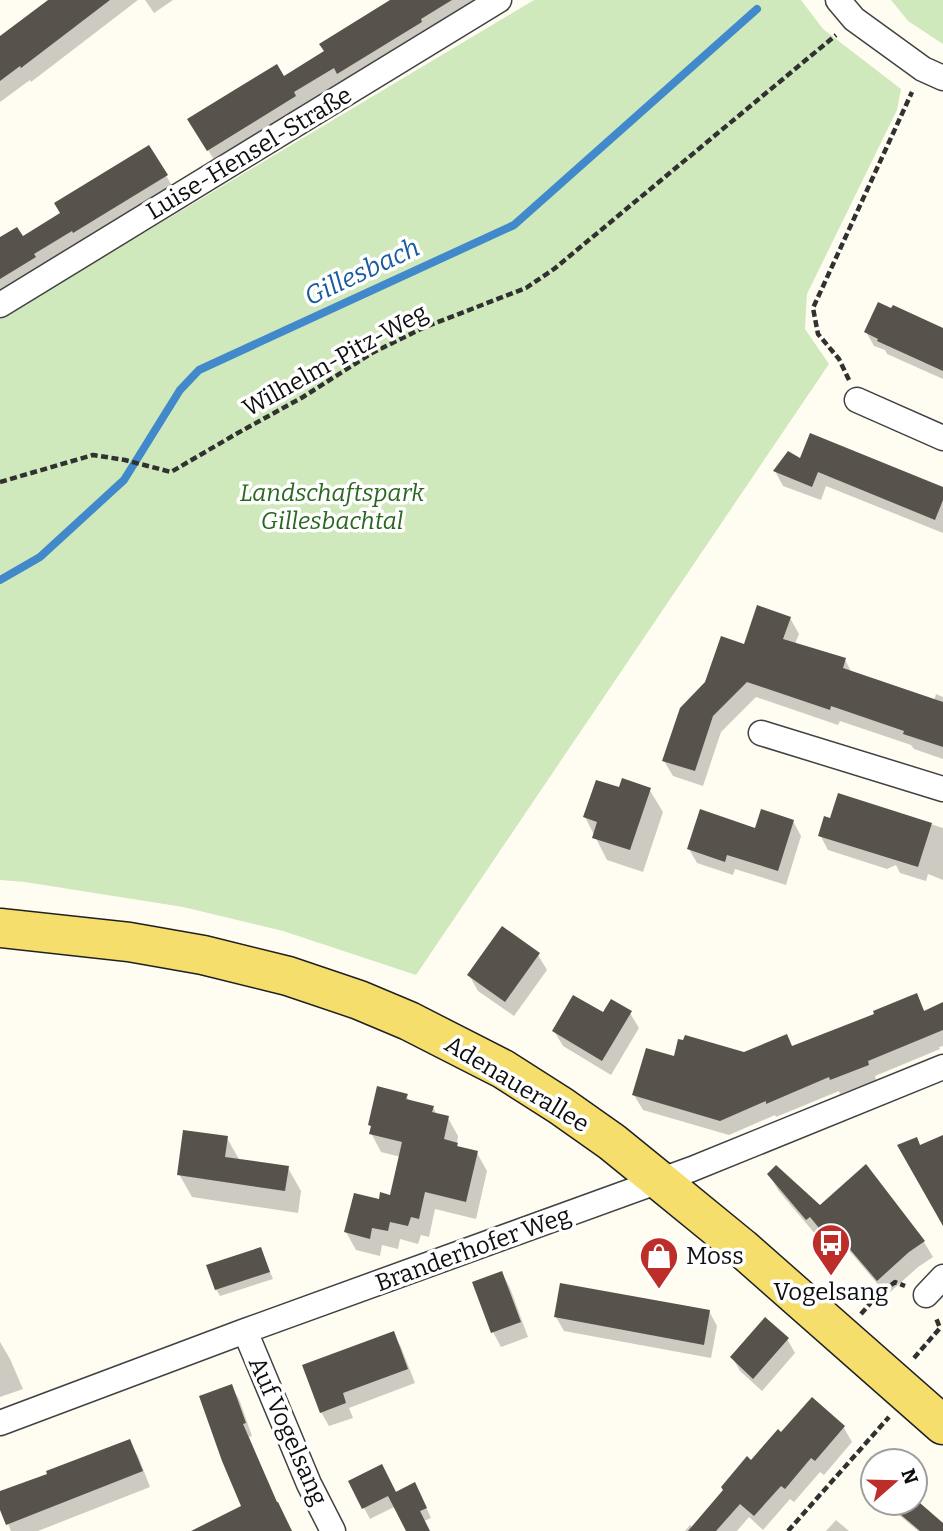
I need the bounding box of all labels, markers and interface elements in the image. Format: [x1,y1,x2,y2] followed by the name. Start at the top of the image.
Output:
[141,81,357,225] street label: Luise-Hensel-Straße
[300,232,424,312] water label: Gillesbach
[238,298,432,422] street label: Wilhelm-Pitz-Weg
[240,479,425,535] park label: Landschaftspark Gillesbachtal
[440,1030,594,1138] street label: Adenauerallee
[372,1201,574,1297] street label: Branderhofer Weg
[810,1222,852,1277] bus stop icon: Vogelsang
[638,1235,680,1290] shop icon: Moss
[686,1242,744,1270] place label: Moss
[773,1278,889,1306] place label: Vogelsang
[243,1353,333,1509] street label: Auf Vogelsang
[859,1447,929,1517] north arrow
[896,1466,923,1487] text: N

